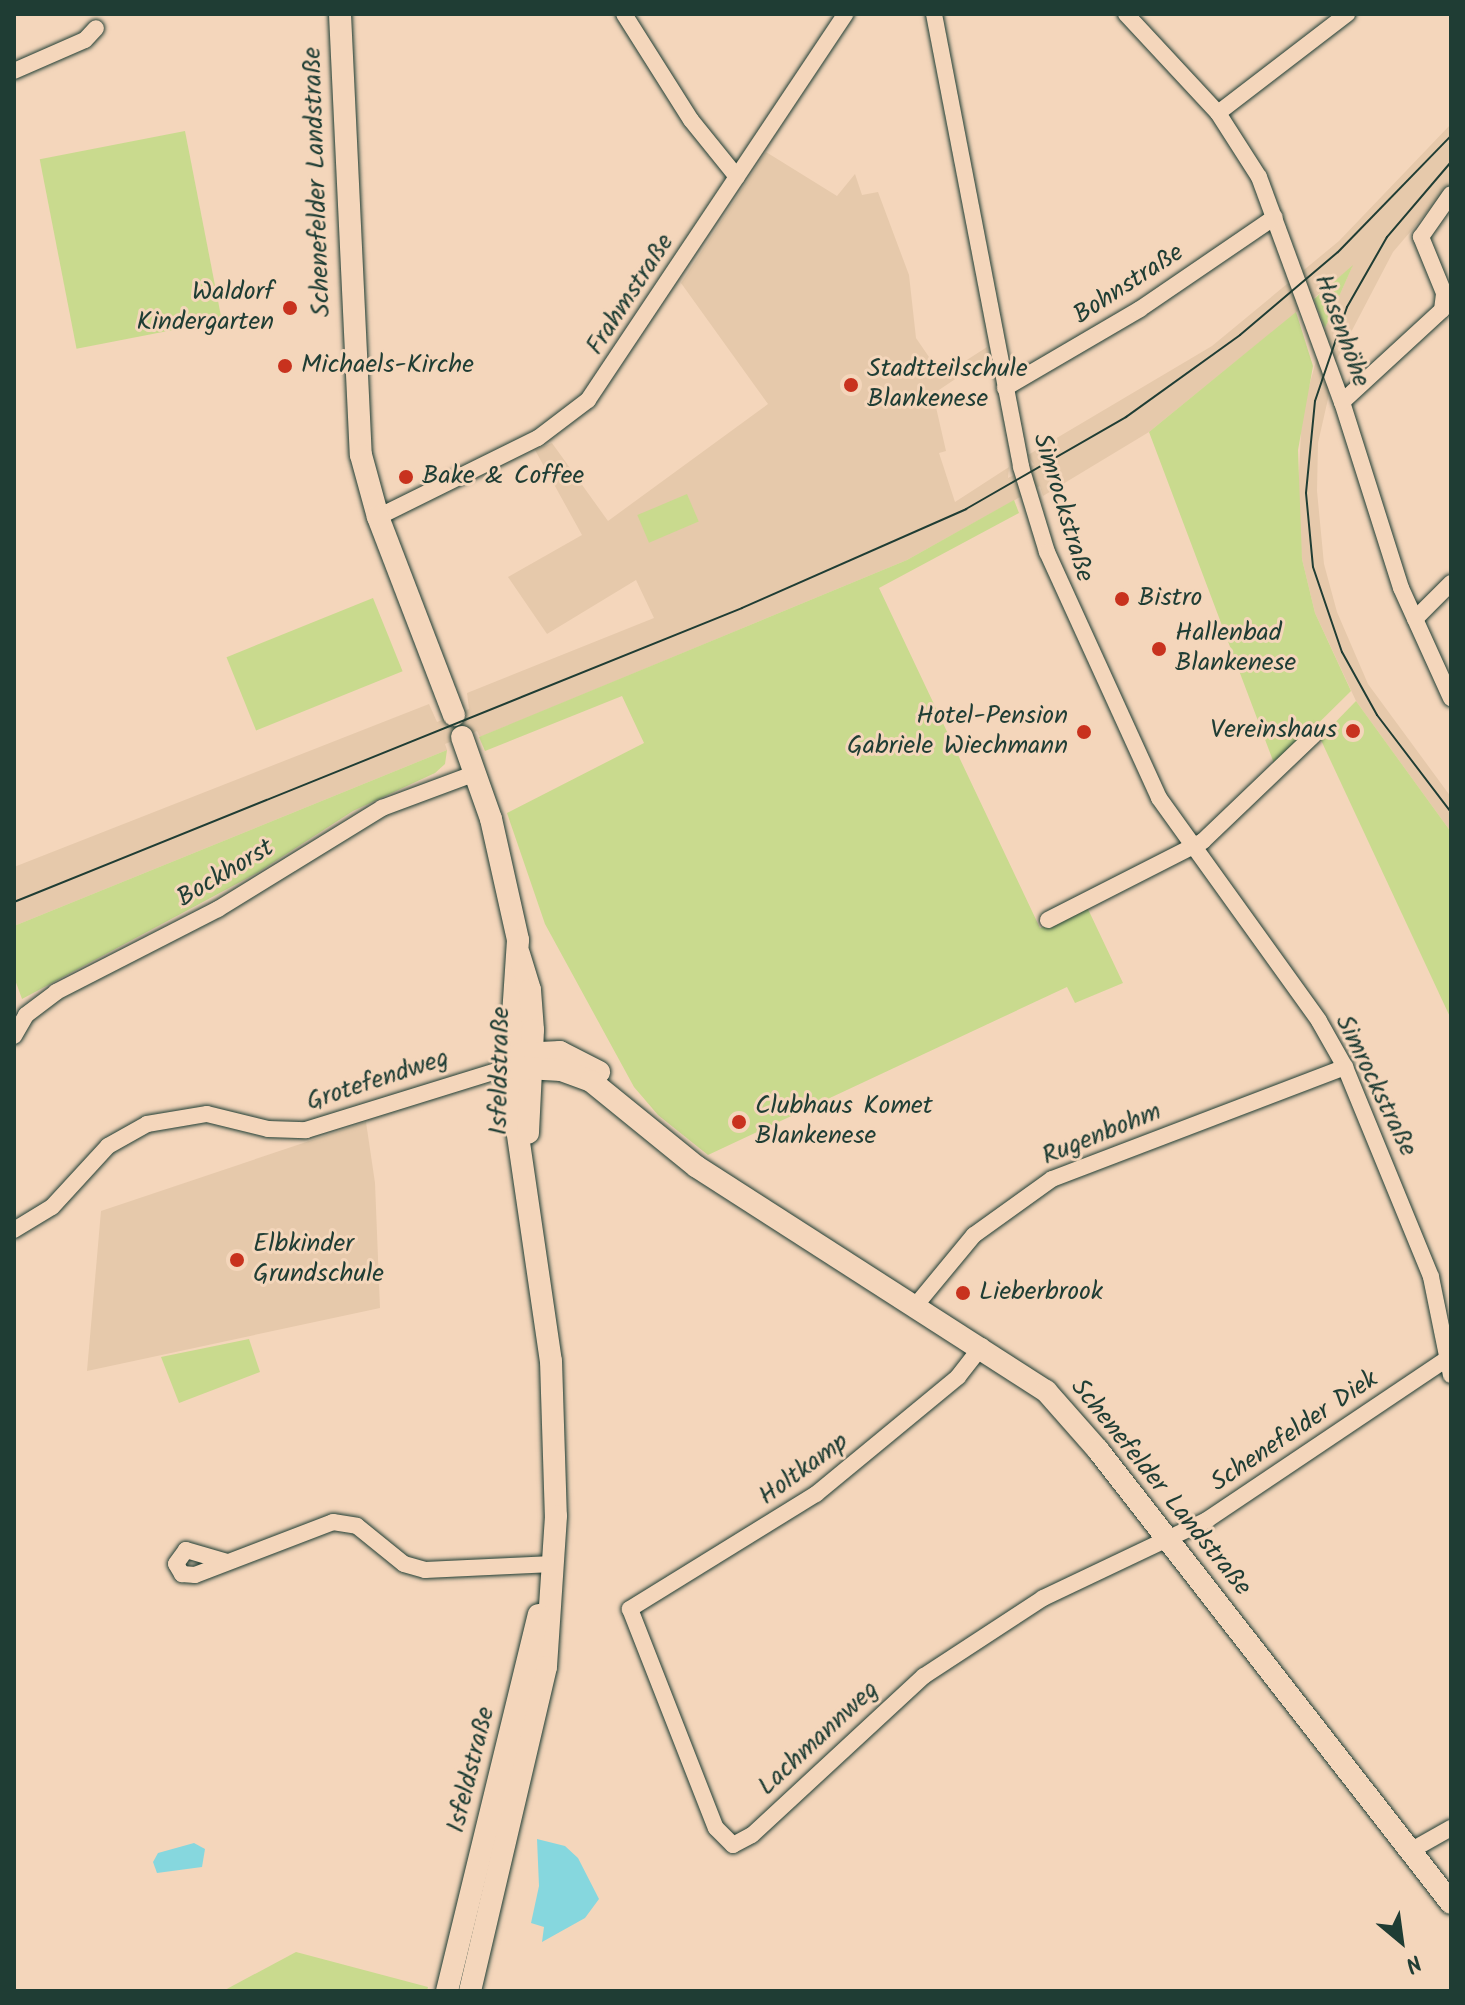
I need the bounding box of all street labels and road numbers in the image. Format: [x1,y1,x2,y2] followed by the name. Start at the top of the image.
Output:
[298,46,338,318] street label: Schenefelder Landstraße
[580,229,682,361] street label: Frahmstraße
[1068,238,1190,332] street label: Bohnstraße
[1306,270,1376,392] street label: Hasenhöhe
[1025,430,1099,586] street label: Simrockstraße
[172,833,280,915] street label: Bockhorst
[484,1006,518,1136] street label: Isfeldstraße
[1327,1010,1423,1162] street label: Simrockstraße
[303,1043,453,1119] street label: Grotefendweg
[1038,1097,1166,1173] street label: Rugenbohm
[1205,1365,1385,1499] street label: Schenefelder Diek
[1063,1373,1257,1603] street label: Schenefelder Landstraße
[753,1427,855,1513] street label: Holtkamp
[752,1675,886,1803] street label: Lachmannweg
[441,1704,503,1836] street label: Isfeldstraße

